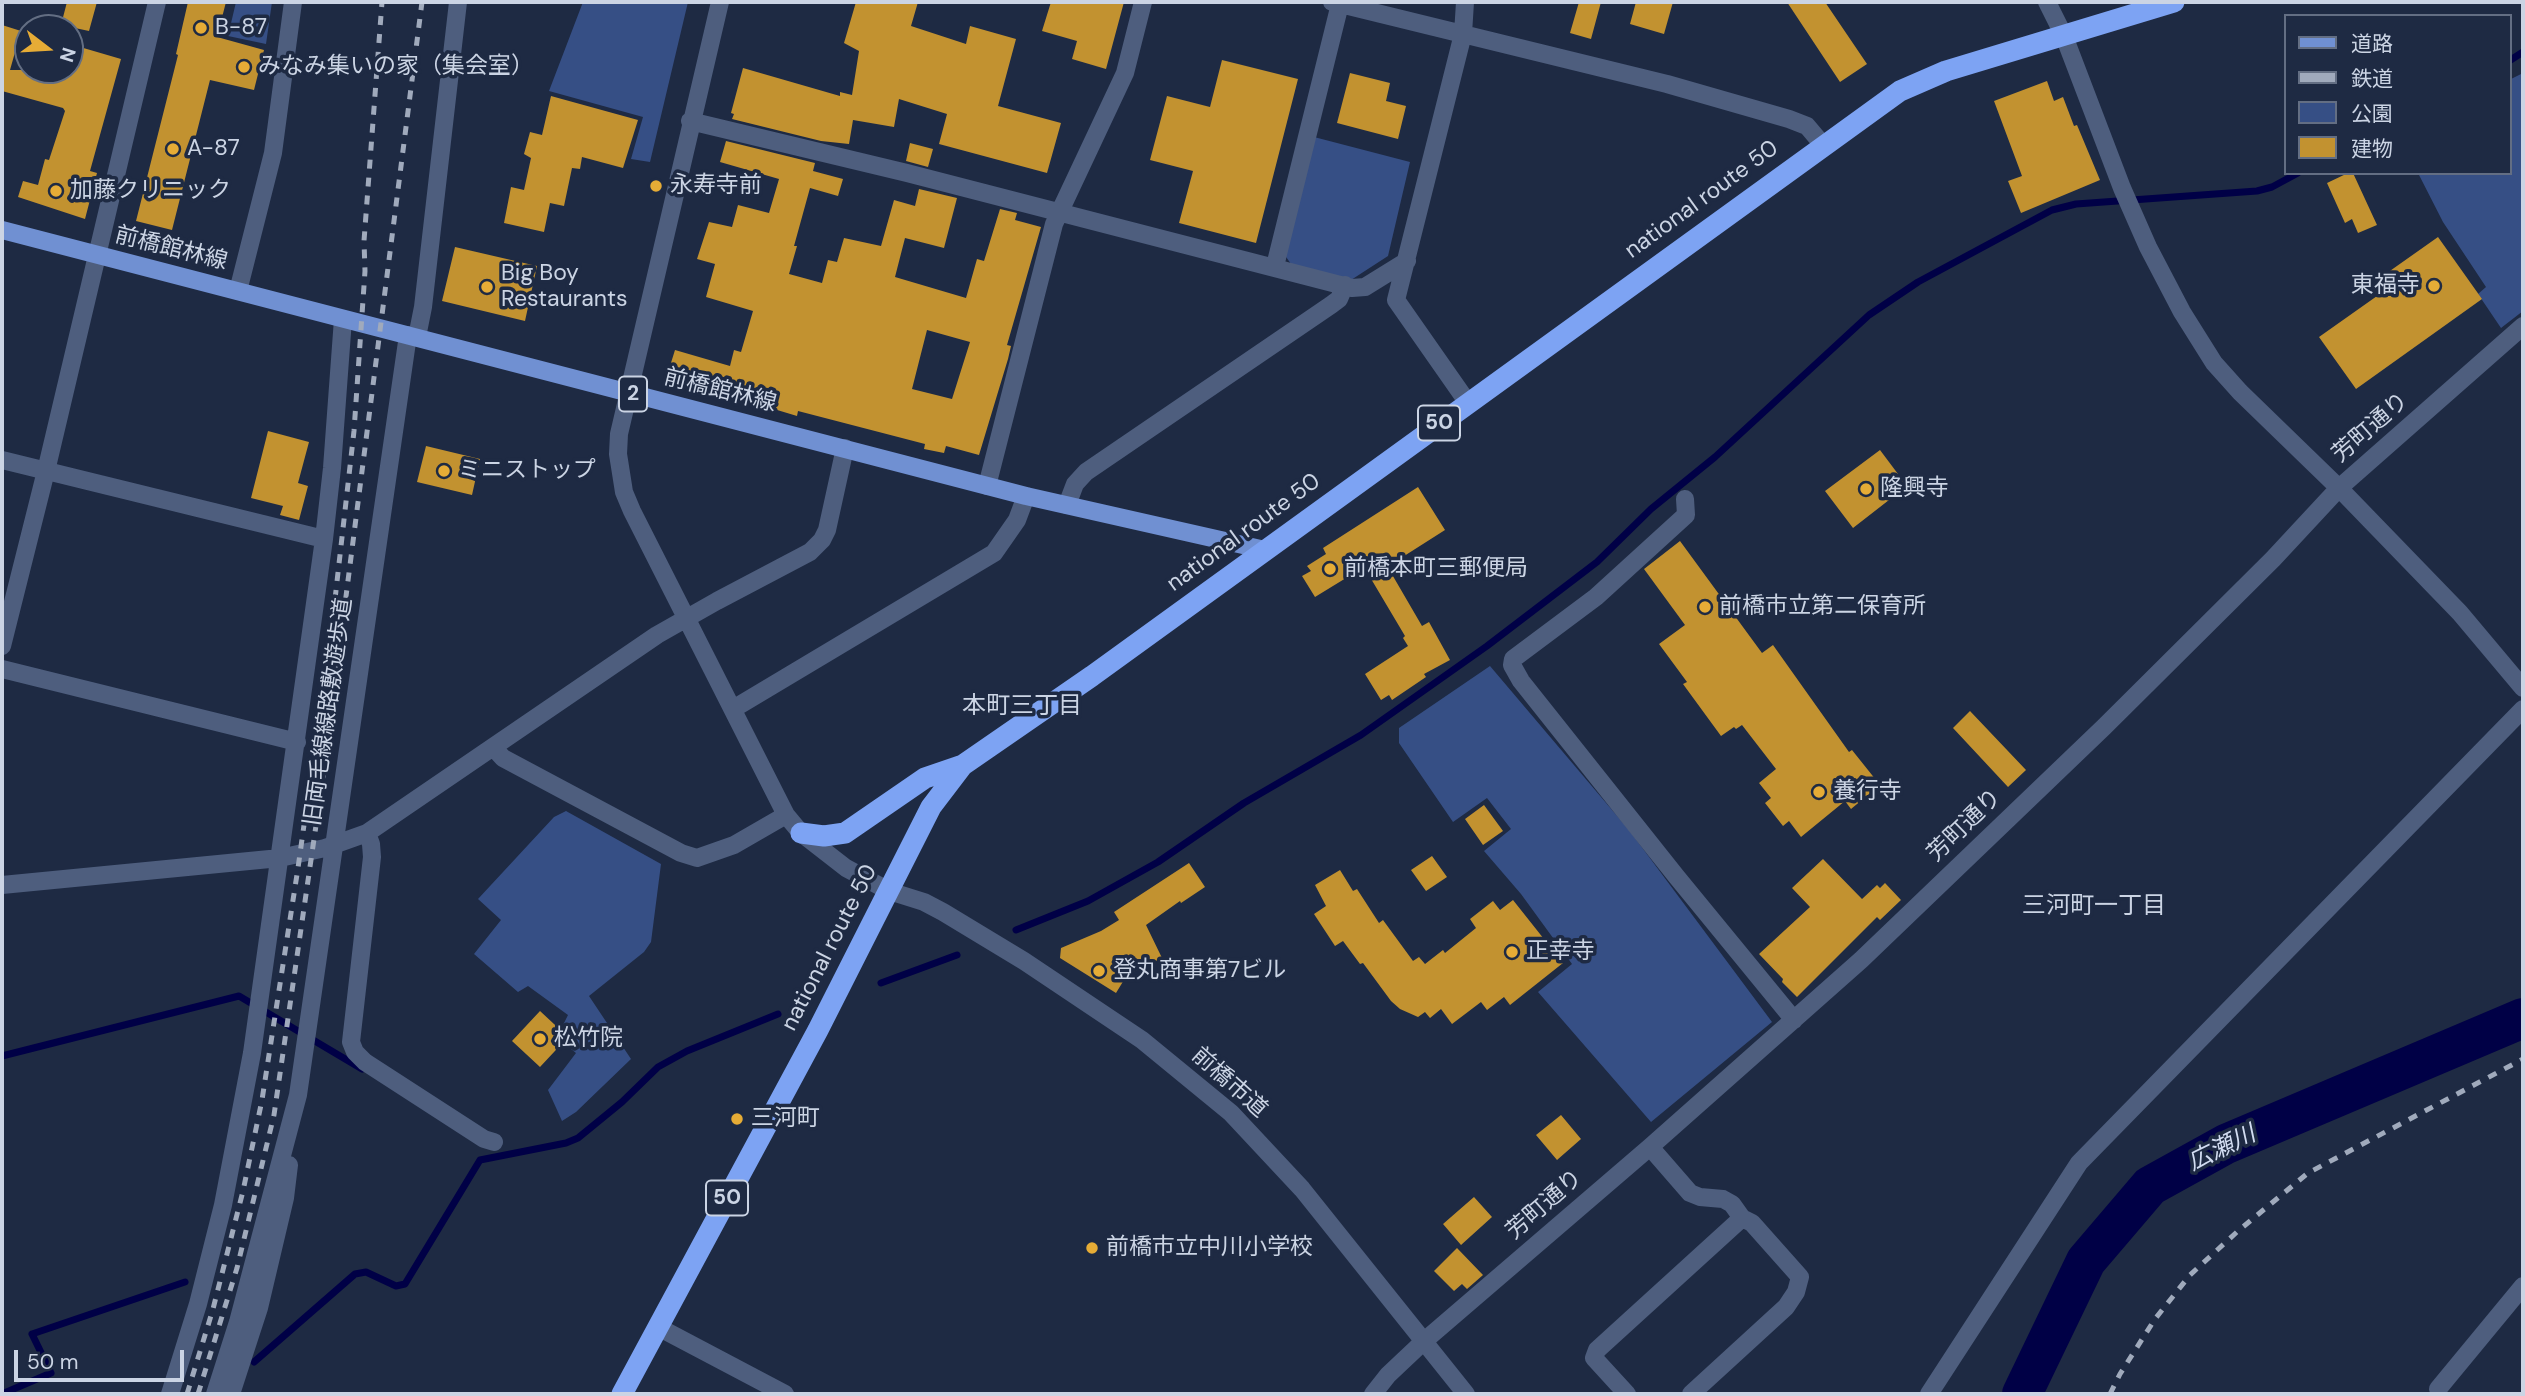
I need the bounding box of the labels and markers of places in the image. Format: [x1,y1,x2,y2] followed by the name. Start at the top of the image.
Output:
[215,14,267,42] place label: B-87
[193,20,209,36] marker: B-87
[258,53,534,81] place label: みなみ集いの家（集会室）
[236,59,252,75] marker: みなみ集いの家（集会室）
[187,135,240,163] place label: A-87
[165,141,181,157] marker: A-87
[670,172,762,200] place label: 永寿寺前
[70,177,231,205] place label: 加藤クリニック
[648,178,664,194] marker: 永寿寺前
[48,183,64,199] marker: 加藤クリニック
[501,260,628,314] place label: Big Boy Restaurants
[2351,272,2420,300] place label: 東福寺
[2426,278,2442,294] marker: 東福寺
[479,279,495,295] marker: Big Boy Restaurants
[458,457,596,485] place label: ミニストップ
[436,463,452,479] marker: ミニストップ
[1880,475,1949,503] place label: 隆興寺
[1858,481,1874,497] marker: 隆興寺
[1344,555,1528,583] place label: 前橋本町三郵便局
[1322,561,1338,577] marker: 前橋本町三郵便局
[1719,593,1926,621] place label: 前橋市立第二保育所
[1697,599,1713,615] marker: 前橋市立第二保育所
[1833,778,1902,806] place label: 養行寺
[1811,784,1827,800] marker: 養行寺
[1526,938,1595,966] place label: 正幸寺
[1504,944,1520,960] marker: 正幸寺
[1113,957,1286,985] place label: 登丸商事第7ビル
[1091,963,1107,979] marker: 登丸商事第7ビル
[554,1025,623,1053] place label: 松竹院
[532,1031,548,1047] marker: 松竹院
[751,1105,820,1133] place label: 三河町
[729,1111,745,1127] marker: 三河町
[1106,1234,1313,1262] place label: 前橋市立中川小学校
[1084,1240,1100,1256] marker: 前橋市立中川小学校

